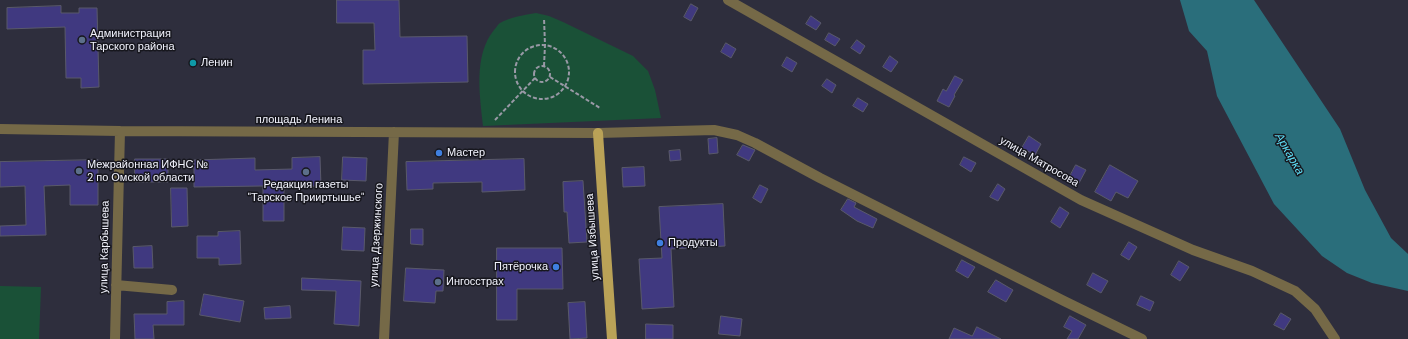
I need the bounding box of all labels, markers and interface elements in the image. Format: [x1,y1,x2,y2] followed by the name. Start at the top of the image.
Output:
[90,27,175,53] place label: Администрация Тарского района
[77,35,87,45] marker: Администрация Тарского района
[201,56,233,70] place label: Ленин
[188,58,198,68] marker: Ленин
[256,113,342,127] street label: площадь Ленина
[1271,130,1307,178] water label: Аркарка
[997,134,1081,190] street label: улица Матросова
[447,146,485,160] place label: Мастер
[434,148,444,158] marker: Мастер
[87,158,208,184] place label: Межрайонная ИФНС № 2 по Омской области
[74,166,84,176] marker: Межрайонная ИФНС № 2 по Омской области
[301,167,311,177] marker: Редакция газеты "Тарское Прииртышье"
[248,178,364,204] place label: Редакция газеты "Тарское Прииртышье"
[368,183,386,287] street label: улица Дзержинского
[583,193,603,281] street label: улица Избышева
[98,200,112,294] street label: улица Карбышева
[668,236,718,250] place label: Продукты
[655,238,665,248] marker: Продукты
[494,260,548,274] place label: Пятёрочка
[551,262,561,272] marker: Пятёрочка
[446,275,504,289] place label: Ингосстрах
[433,277,443,287] marker: Ингосстрах

